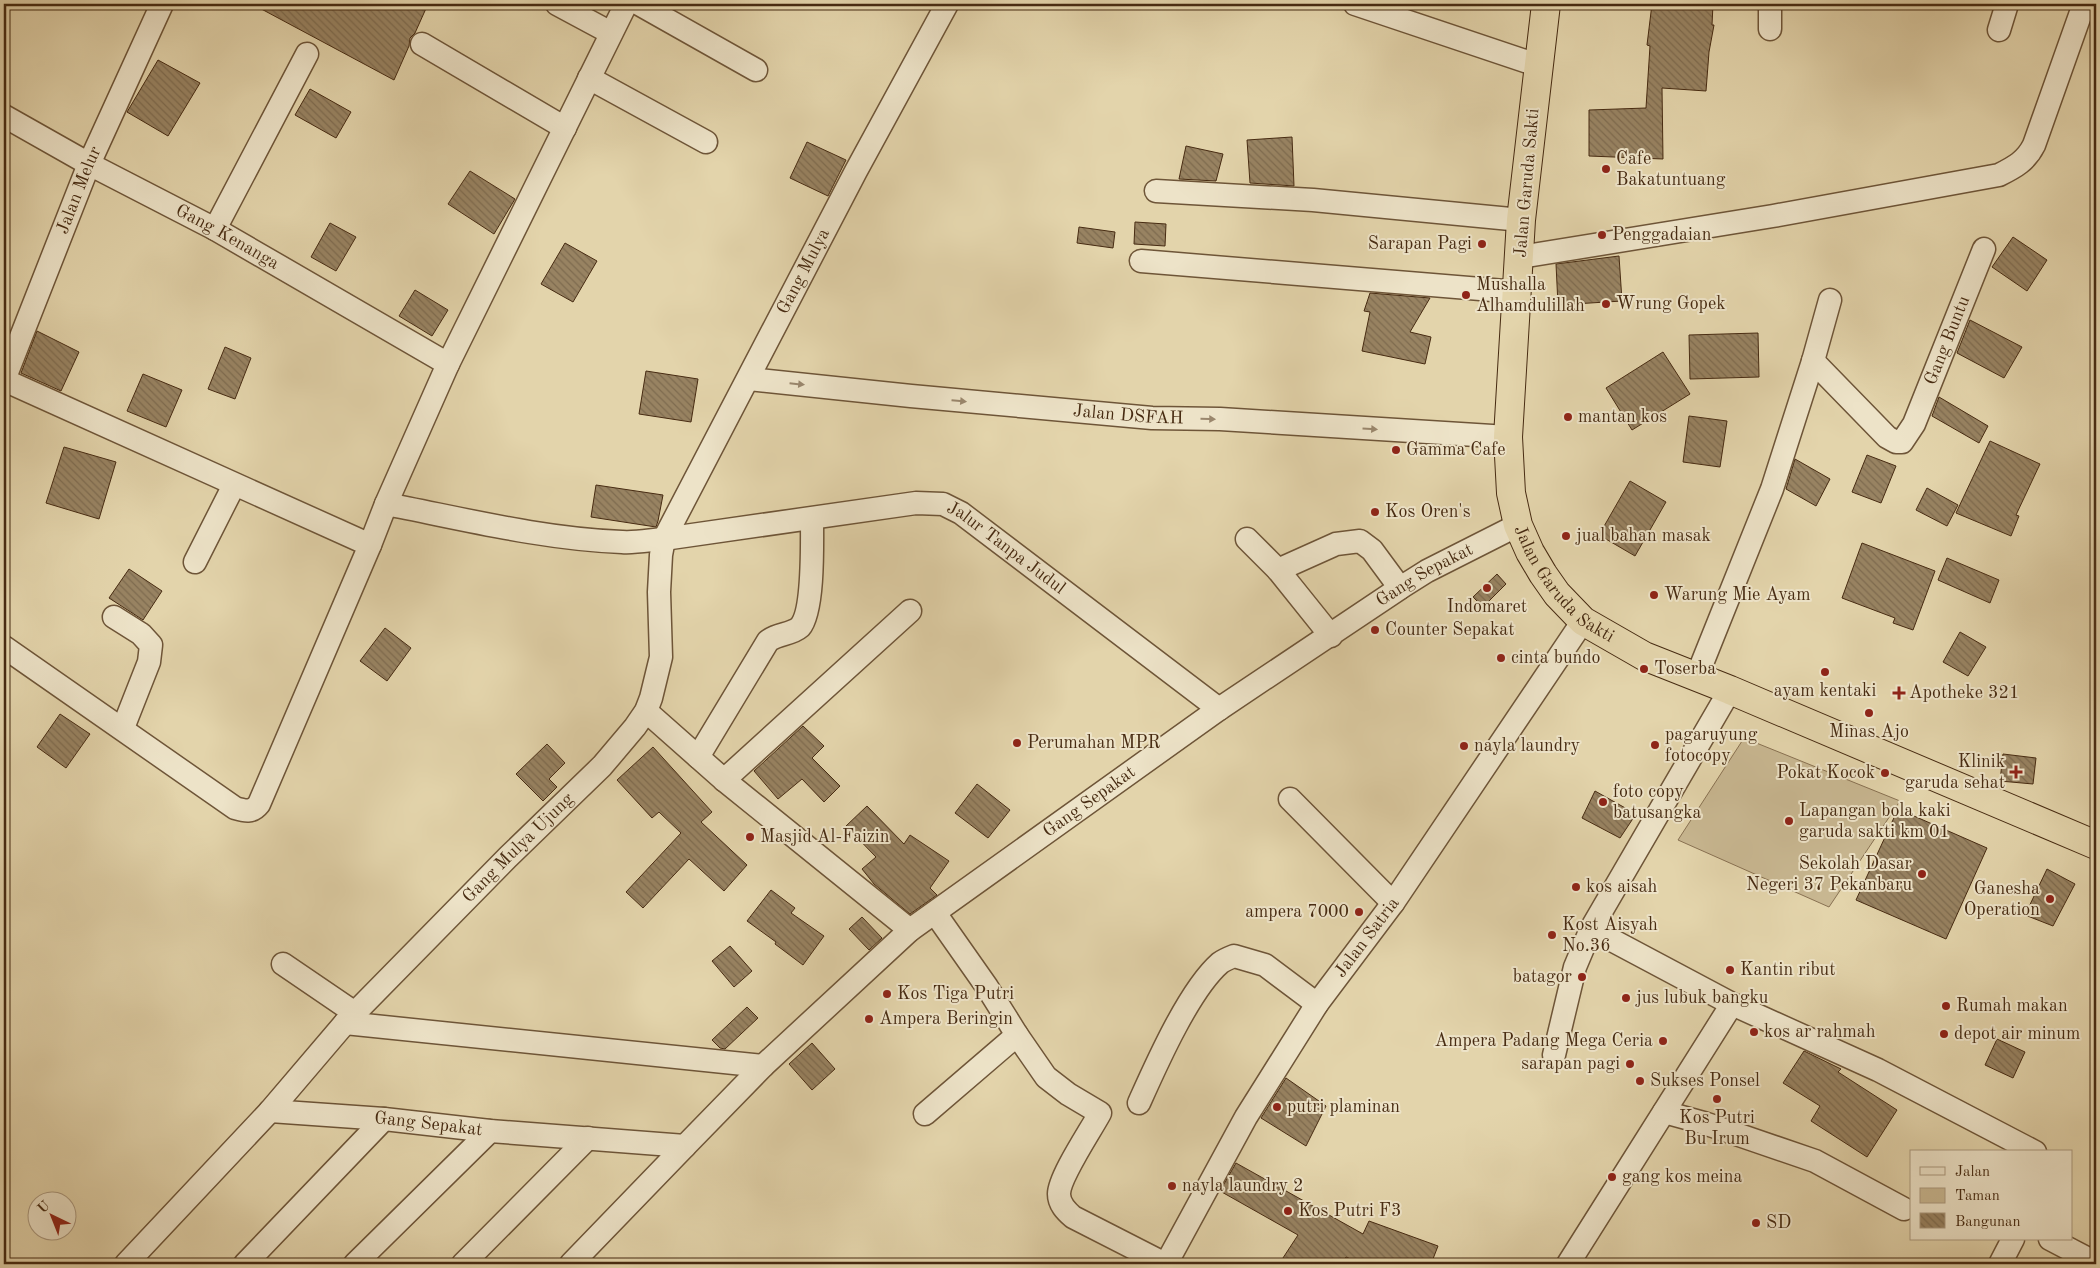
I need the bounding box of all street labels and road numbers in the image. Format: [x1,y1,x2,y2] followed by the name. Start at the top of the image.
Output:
[1512,107,1543,258] street label: Jalan Garuda Sakti
[53,143,105,236] street label: Jalan Melur
[173,201,282,273] street label: Gang Kenanga
[774,226,833,317] street label: Gang Mulya
[1922,293,1973,387] street label: Gang Buntu
[1072,402,1184,427] street label: Jalan DSFAH
[944,498,1069,598] street label: Jalur Tanpa Judul
[1510,523,1617,646] street label: Jalan Garuda Sakti
[1373,540,1476,610] street label: Gang Sepakat
[1040,763,1139,841] street label: Gang Sepakat
[459,789,577,906] street label: Gang Mulya Ujung
[1331,894,1403,981] street label: Jalan Satria
[374,1109,483,1139] street label: Gang Sepakat

